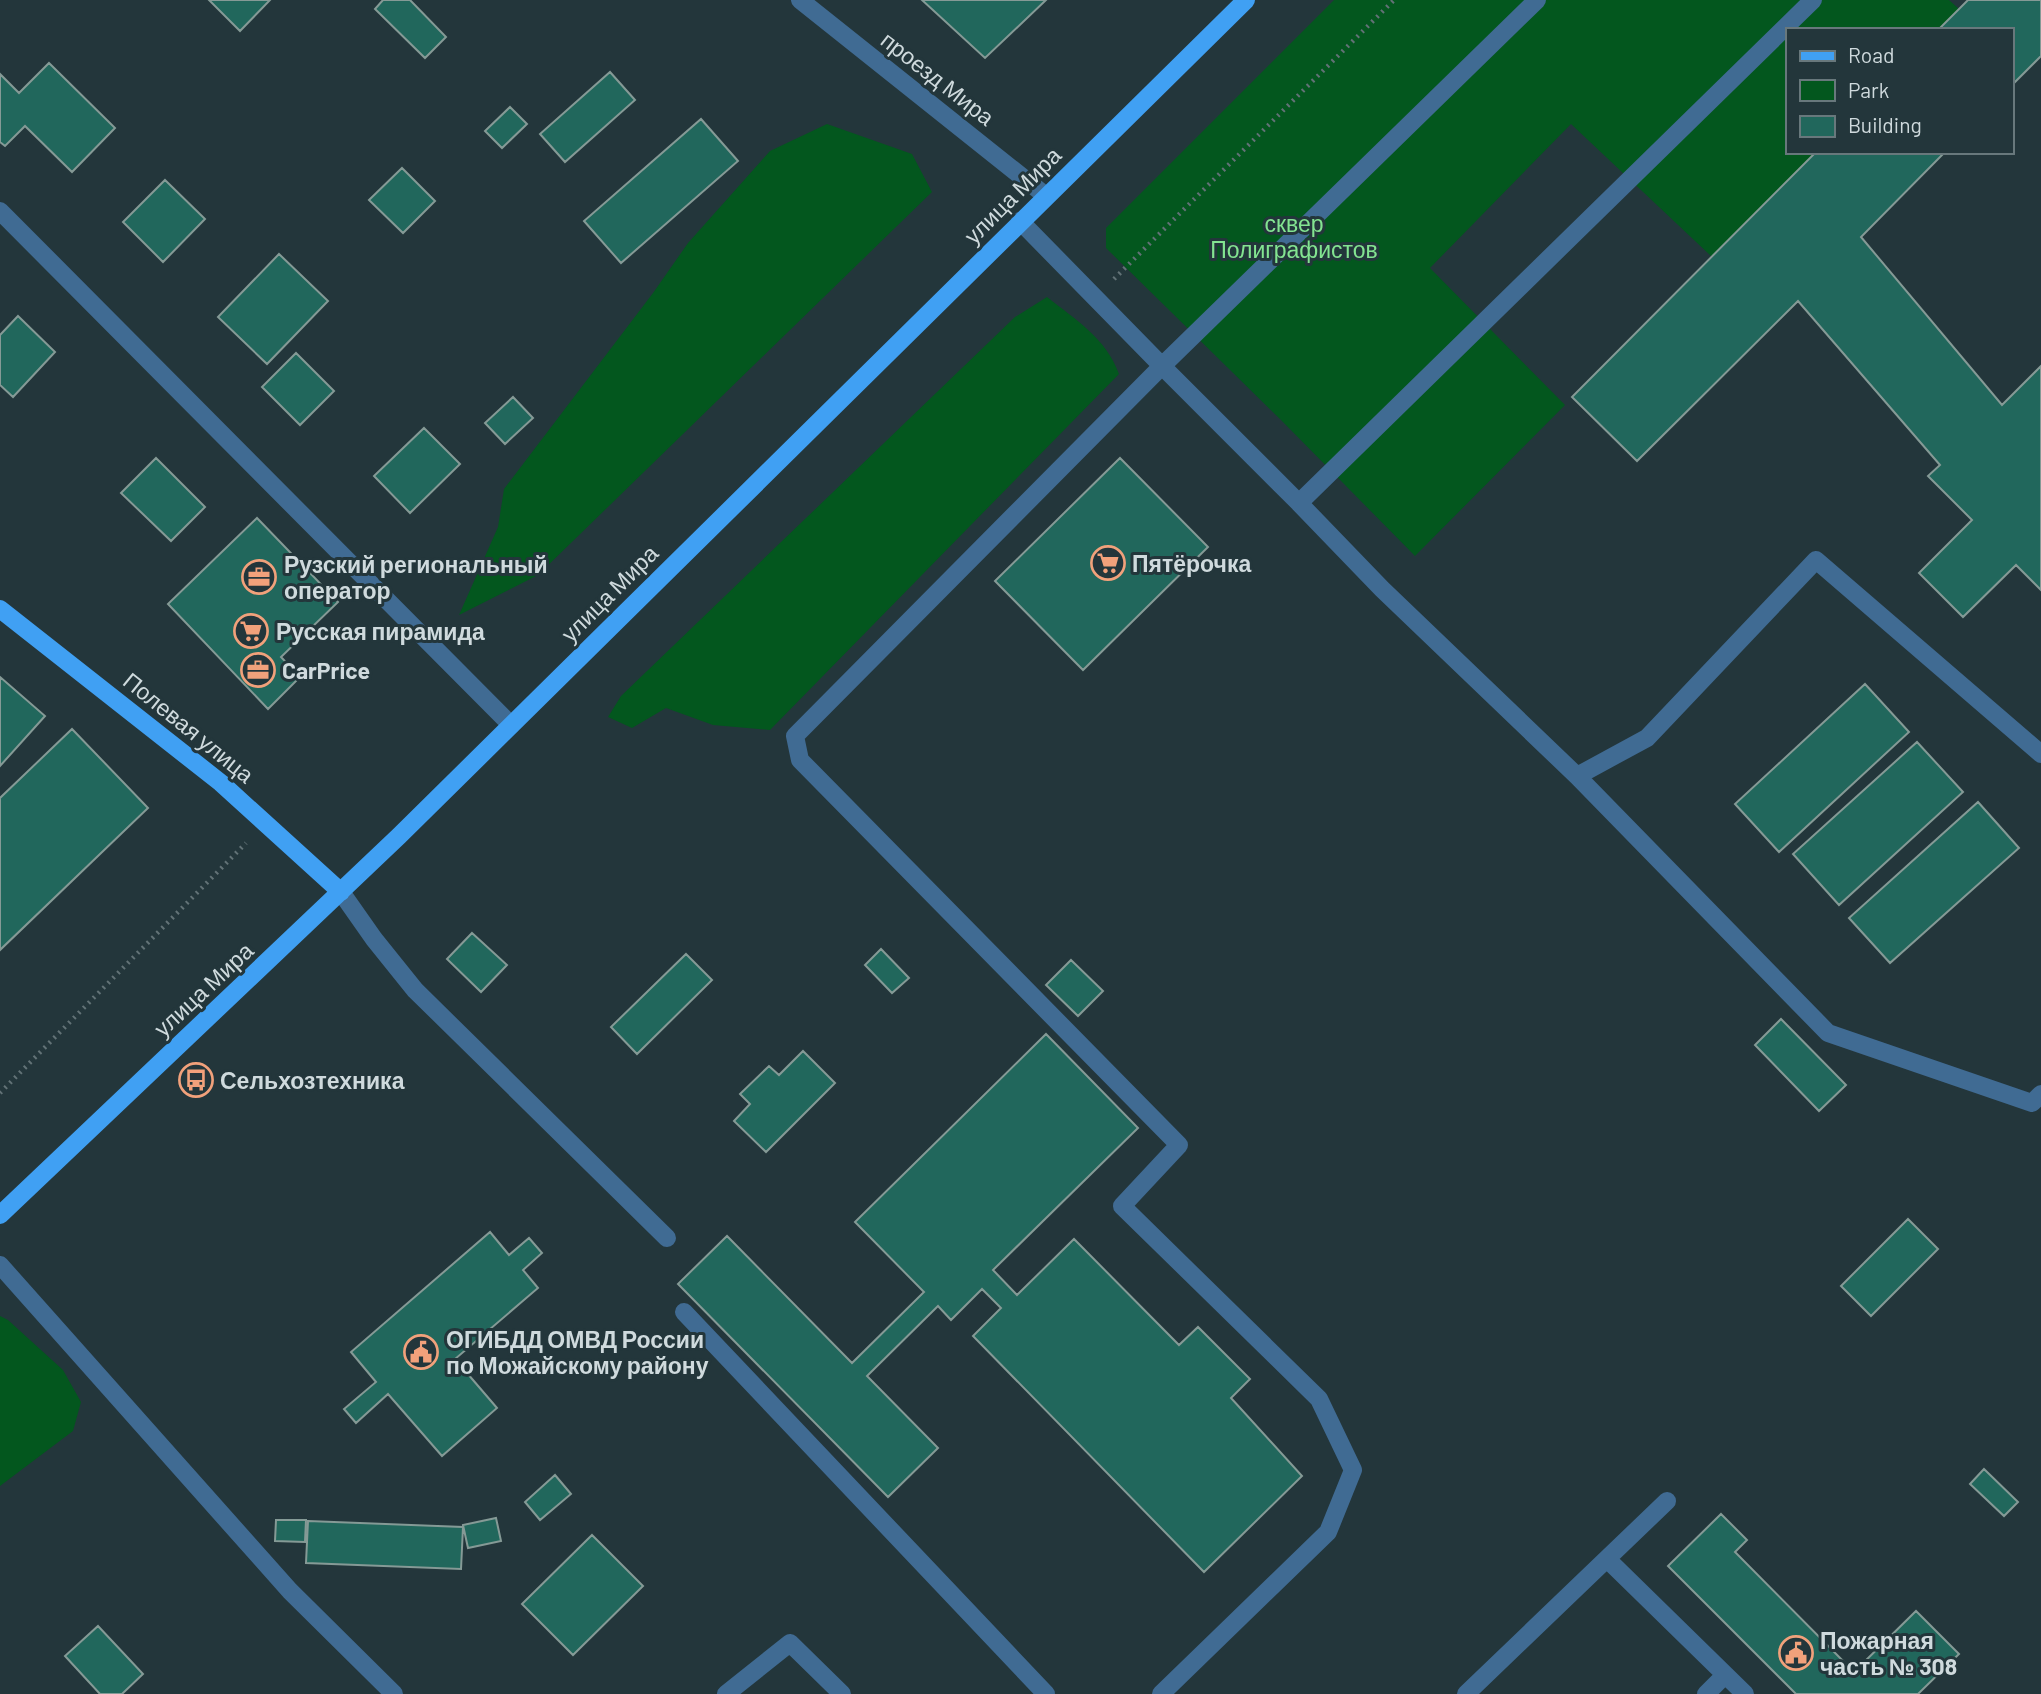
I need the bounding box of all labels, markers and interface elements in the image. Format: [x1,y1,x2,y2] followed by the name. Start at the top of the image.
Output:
[876,25,1000,131] street label: проезд Мира
[1786,28,2013,154] legend
[1848,42,1894,67] text: Road
[1848,77,1889,102] text: Park
[1848,112,1922,137] text: Building
[958,141,1066,249] street label: улица Мира
[1210,209,1378,263] park label: сквер Полиграфистов
[555,539,663,647] street label: улица Мира
[1089,544,1127,582] supermarket icon: Пятёрочка
[1132,549,1251,577] place label: Пятёрочка
[284,550,548,604] place label: Рузский региональный оператор
[240,558,278,596] office icon: Рузский региональный оператор
[232,612,270,650] supermarket icon: Русская пирамида
[276,617,485,645] place label: Русская пирамида
[239,651,277,689] office icon: CarPrice
[282,656,370,684] place label: CarPrice
[118,666,260,788] street label: Полевая улица
[148,936,259,1042] street label: улица Мира
[177,1061,215,1099] bus stop icon: Сельхозтехника
[220,1066,405,1094] place label: Сельхозтехника
[446,1325,709,1379] place label: ОГИБДД ОМВД России по Можайскому району
[402,1333,440,1371] public building icon: ОГИБДД ОМВД России по Можайскому району
[1820,1626,1957,1680] place label: Пожарная часть № 308
[1777,1634,1815,1672] public building icon: Пожарная часть № 308

